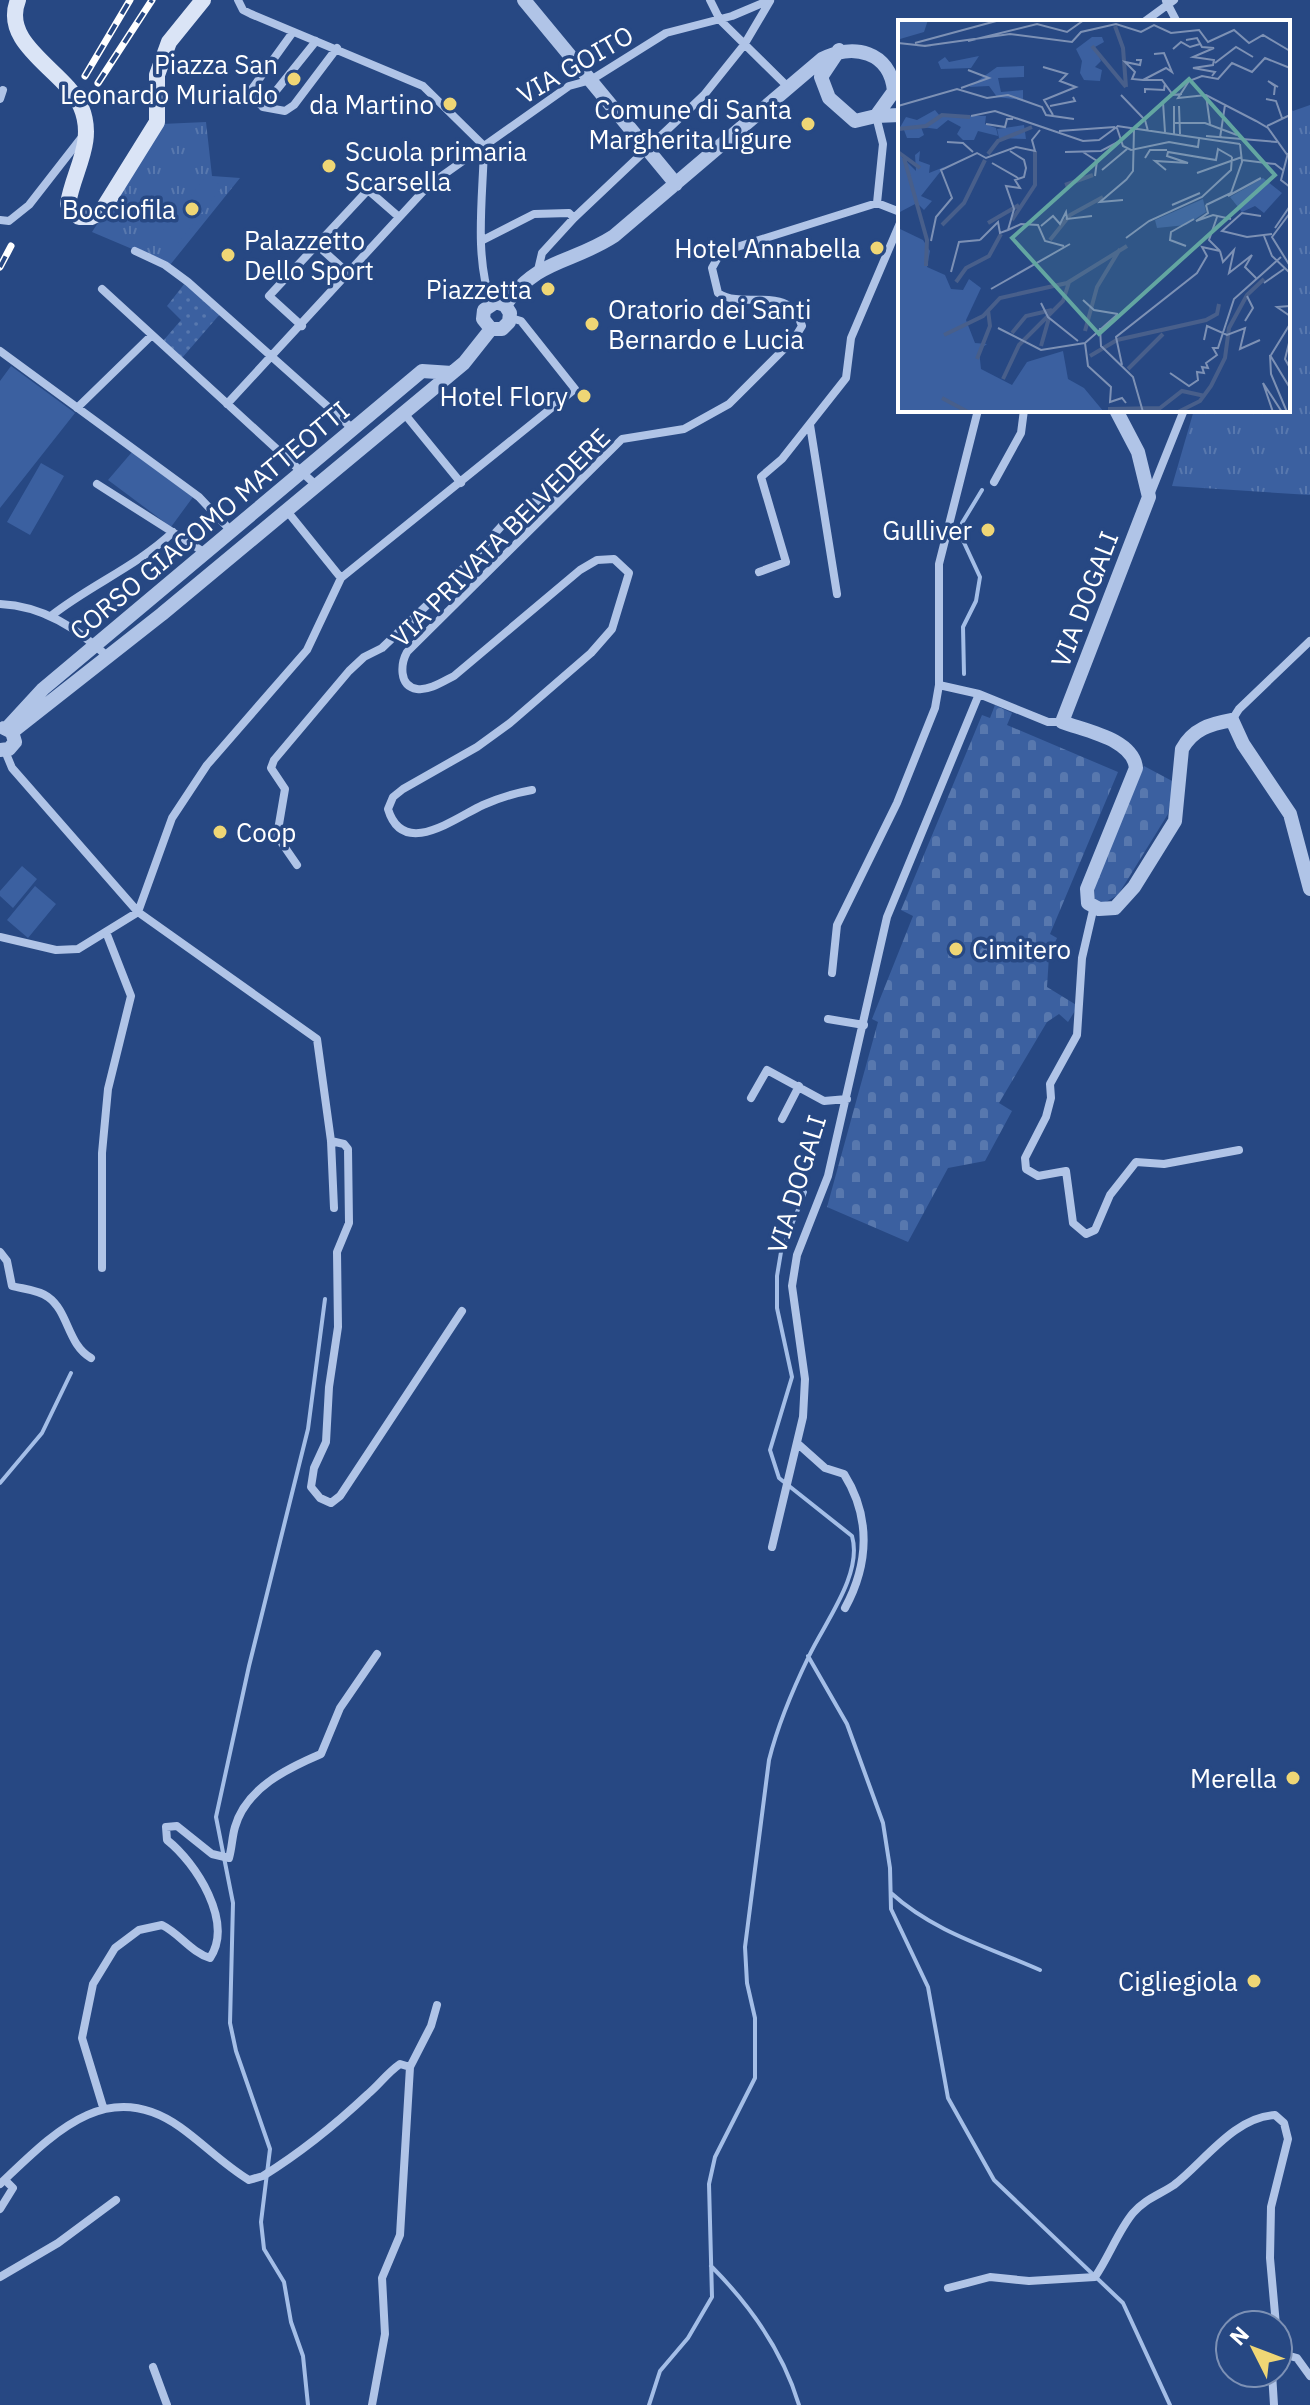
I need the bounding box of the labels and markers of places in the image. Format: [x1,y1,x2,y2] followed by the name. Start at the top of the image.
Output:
[60,47,278,111] place label: Piazza San Leonardo Murialdo
[285,70,303,88] marker: Piazza San Leonardo Murialdo
[309,87,434,121] place label: da Martino
[588,92,792,156] place label: Comune di Santa Margherita Ligure
[441,95,459,113] marker: da Martino
[799,115,817,133] marker: Comune di Santa Margherita Ligure
[345,134,527,198] place label: Scuola primaria Scarsella
[320,157,338,175] marker: Scuola primaria Scarsella
[62,192,176,226] place label: Bocciofila
[183,200,201,218] marker: Bocciofila
[244,223,374,287] place label: Palazzetto Dello Sport
[674,231,861,265] place label: Hotel Annabella
[868,239,886,257] marker: Hotel Annabella
[219,246,237,264] marker: Palazzetto Dello Sport
[426,272,532,306] place label: Piazzetta
[539,280,557,298] marker: Piazzetta
[608,292,811,356] place label: Oratorio dei Santi Bernardo e Lucia
[583,315,601,333] marker: Oratorio dei Santi Bernardo e Lucia
[440,379,568,413] place label: Hotel Flory
[575,387,593,405] marker: Hotel Flory
[882,513,972,547] place label: Gulliver
[979,521,997,539] marker: Gulliver
[236,815,296,849] place label: Coop
[211,823,229,841] marker: Coop
[972,932,1071,966] place label: Cimitero
[947,940,965,958] marker: Cimitero
[1190,1761,1277,1795] place label: Merella
[1284,1769,1302,1787] marker: Merella
[1118,1964,1238,1998] place label: Cigliegiola
[1245,1972,1263,1990] marker: Cigliegiola

